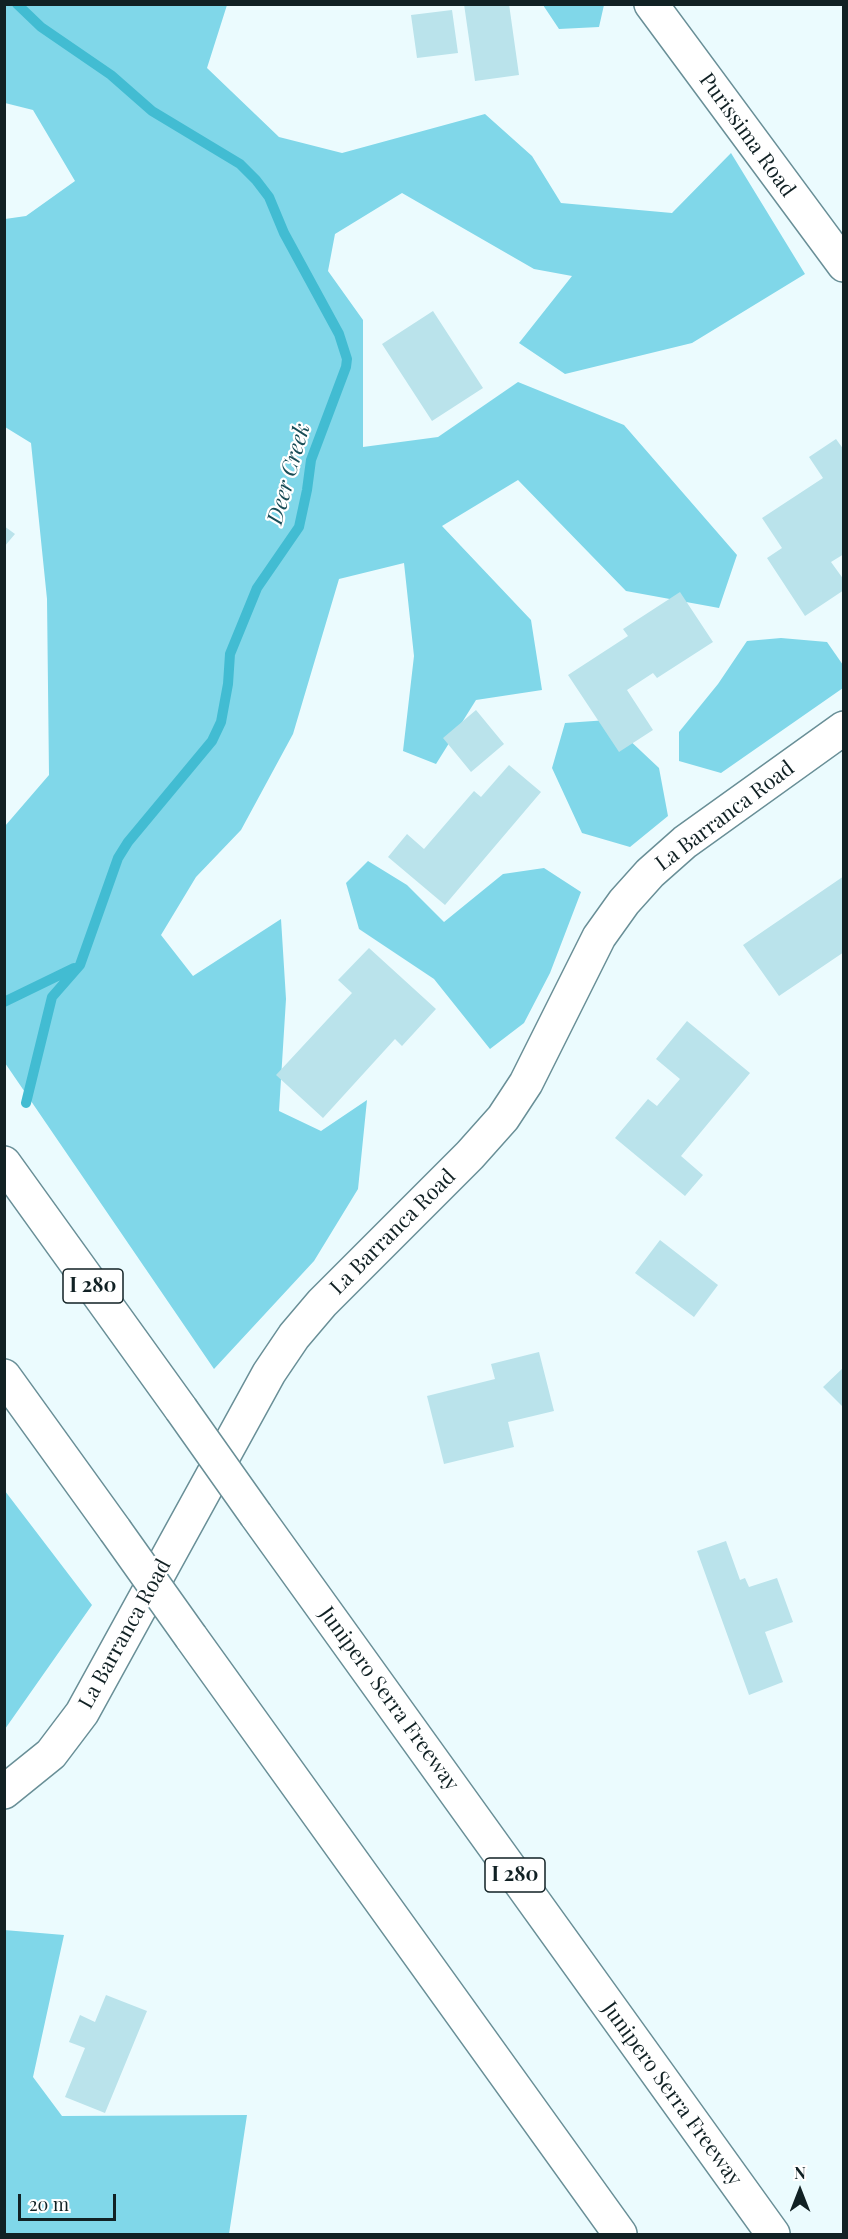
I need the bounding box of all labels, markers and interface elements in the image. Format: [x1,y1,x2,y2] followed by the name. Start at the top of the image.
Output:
[694,68,800,202] street label: Purissima Road
[262,421,316,527] water label: Deer Creek
[651,756,799,876] street label: La Barranca Road
[325,1164,461,1300] street label: La Barranca Road
[63,1269,123,1303] road number: I 280
[74,1555,176,1713] street label: La Barranca Road
[314,1602,464,1796] street label: Junipero Serra Freeway
[485,1858,545,1892] road number: I 280
[597,1997,747,2191] street label: Junipero Serra Freeway
[770,2161,830,2221] north arrow
[794,2162,806,2183] text: N
[21,2182,118,2220] scale bar
[29,2192,69,2216] text: 20 m

